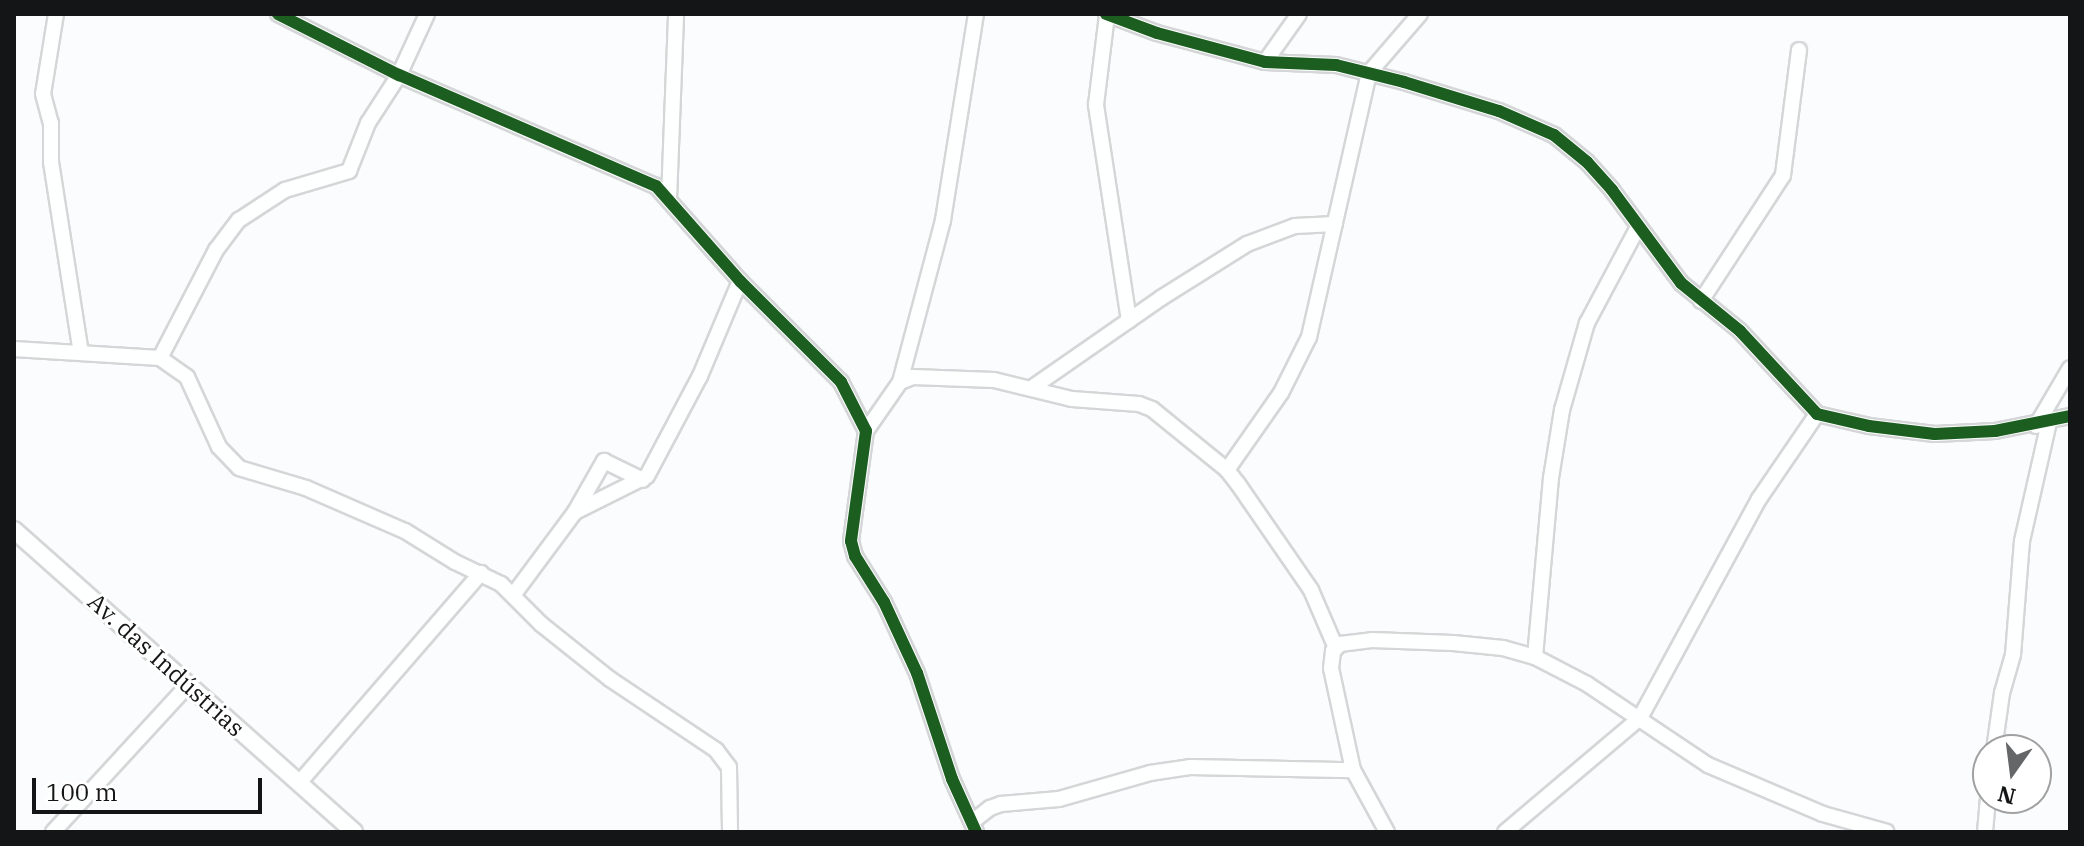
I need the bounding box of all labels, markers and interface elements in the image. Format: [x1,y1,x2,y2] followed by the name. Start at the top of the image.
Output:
[82,587,250,743] street label: Av. das Indústrias
[1972,734,2052,814] north arrow
[36,762,266,812] scale bar
[46,776,118,808] text: 100 m
[1995,780,2019,812] text: N

